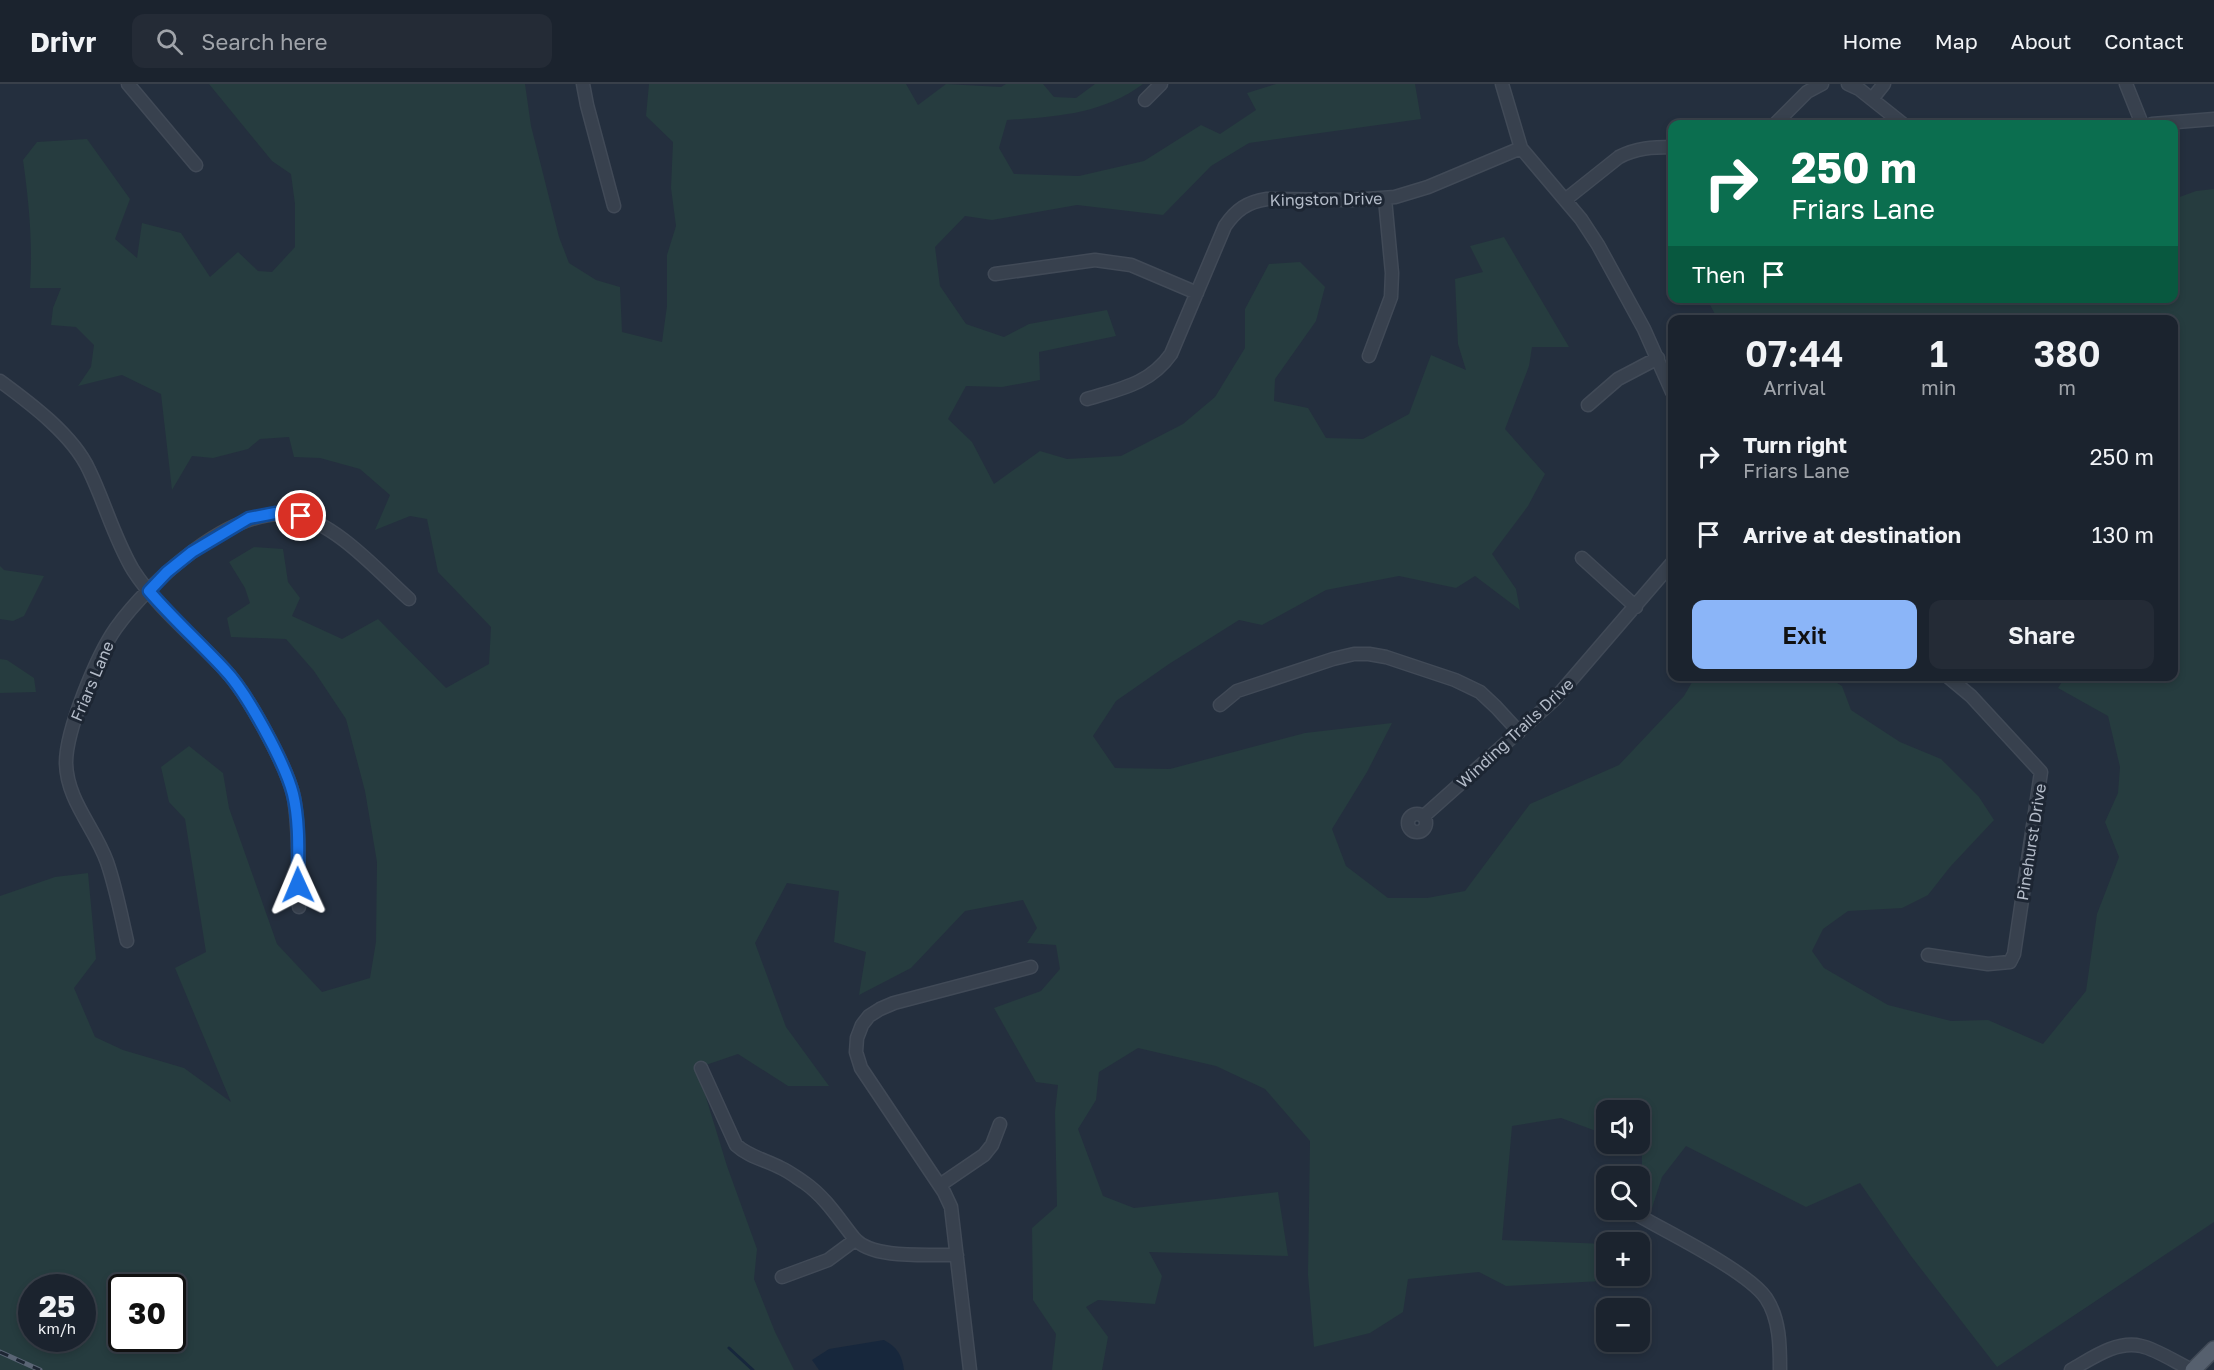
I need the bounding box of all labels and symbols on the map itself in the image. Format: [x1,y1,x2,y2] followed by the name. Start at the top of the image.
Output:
[1269,188,1383,210] street label: Kingston Drive
[275,490,326,541] pin
[66,638,118,724] street label: Friars Lane
[1452,674,1578,792] street label: Winding Trails Drive
[2012,782,2050,902] street label: Pinehurst Drive
[266,853,330,917] position arrow
[108,1274,186,1352] speed limit sign: 30

